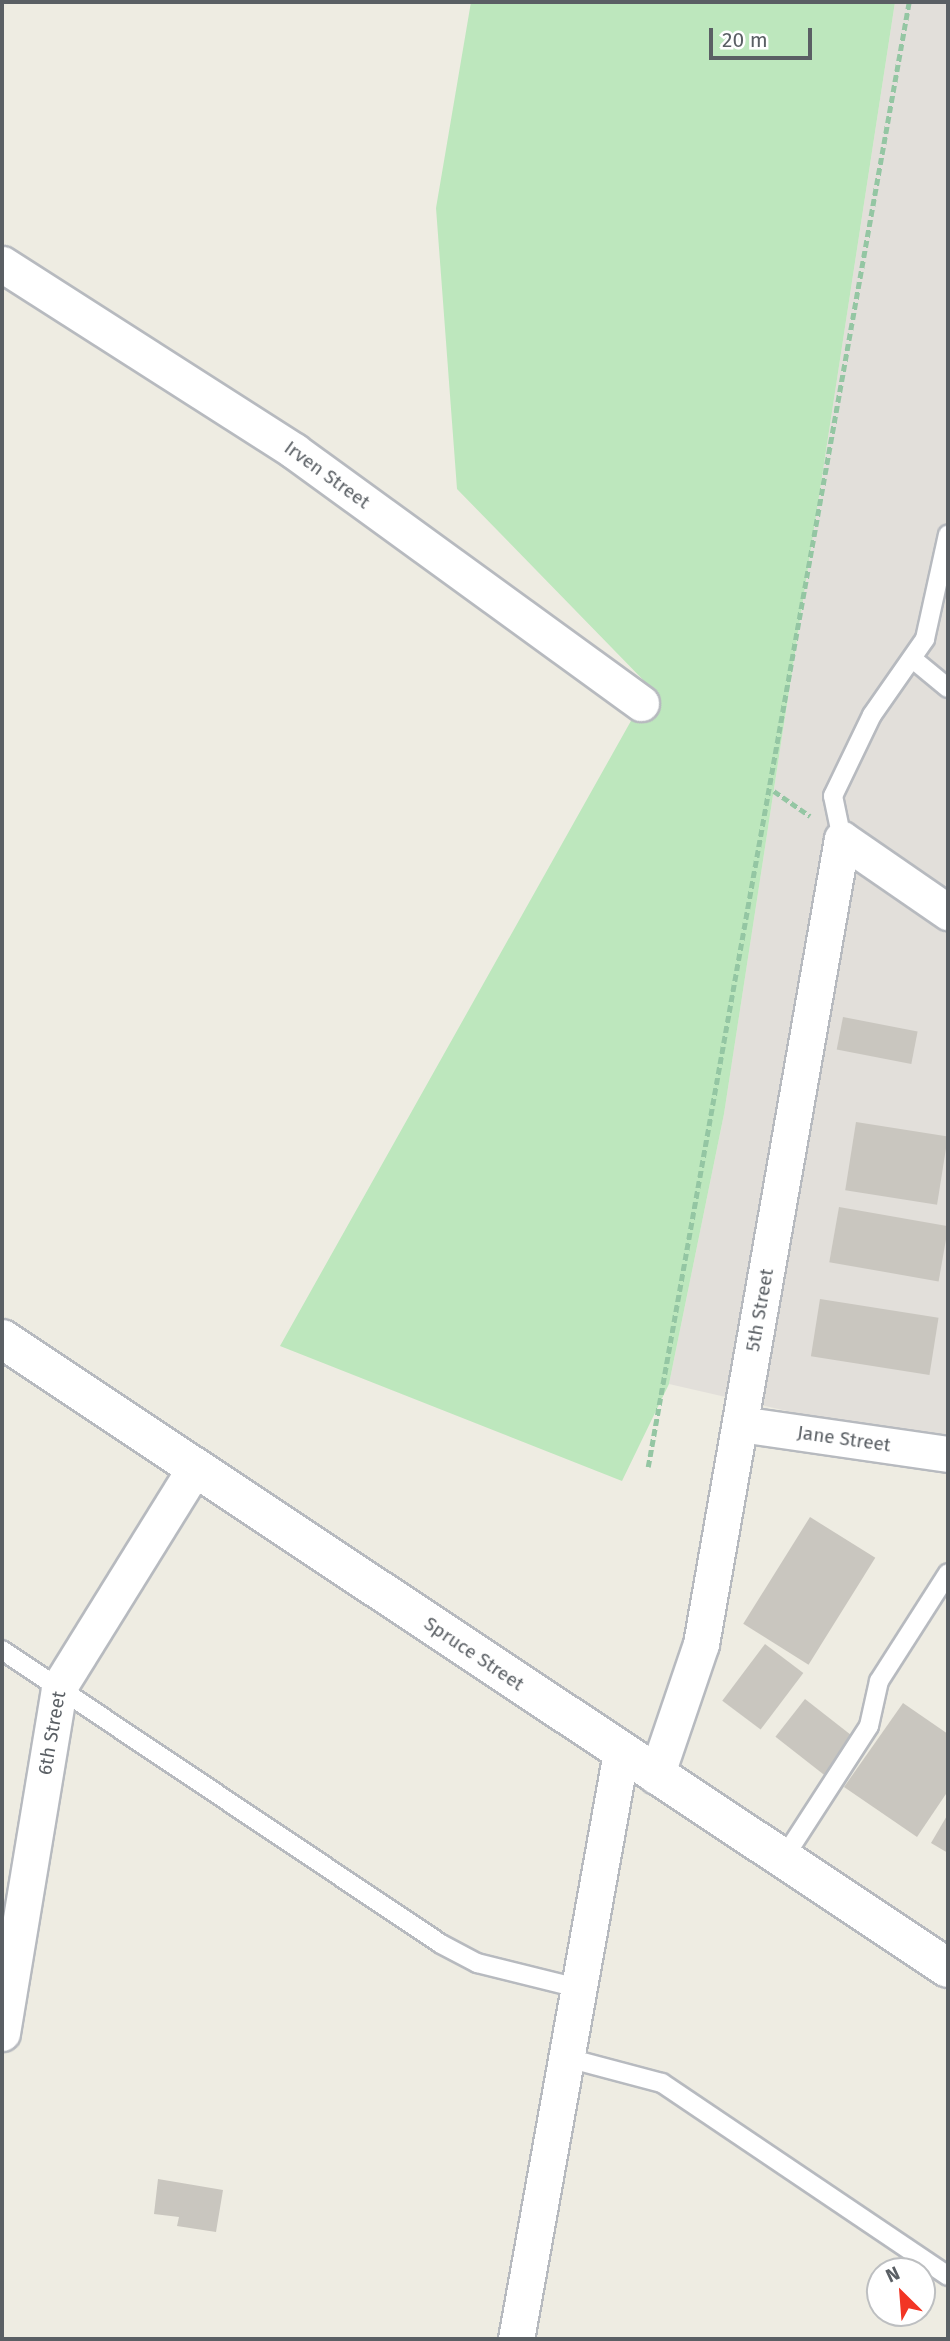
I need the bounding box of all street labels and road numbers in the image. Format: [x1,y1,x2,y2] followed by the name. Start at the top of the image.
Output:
[280,436,374,514] street label: Irven Street
[741,1267,779,1353] street label: 5th Street
[796,1421,892,1457] street label: Jane Street
[420,1612,528,1696] street label: Spruce Street
[33,1689,71,1777] street label: 6th Street

